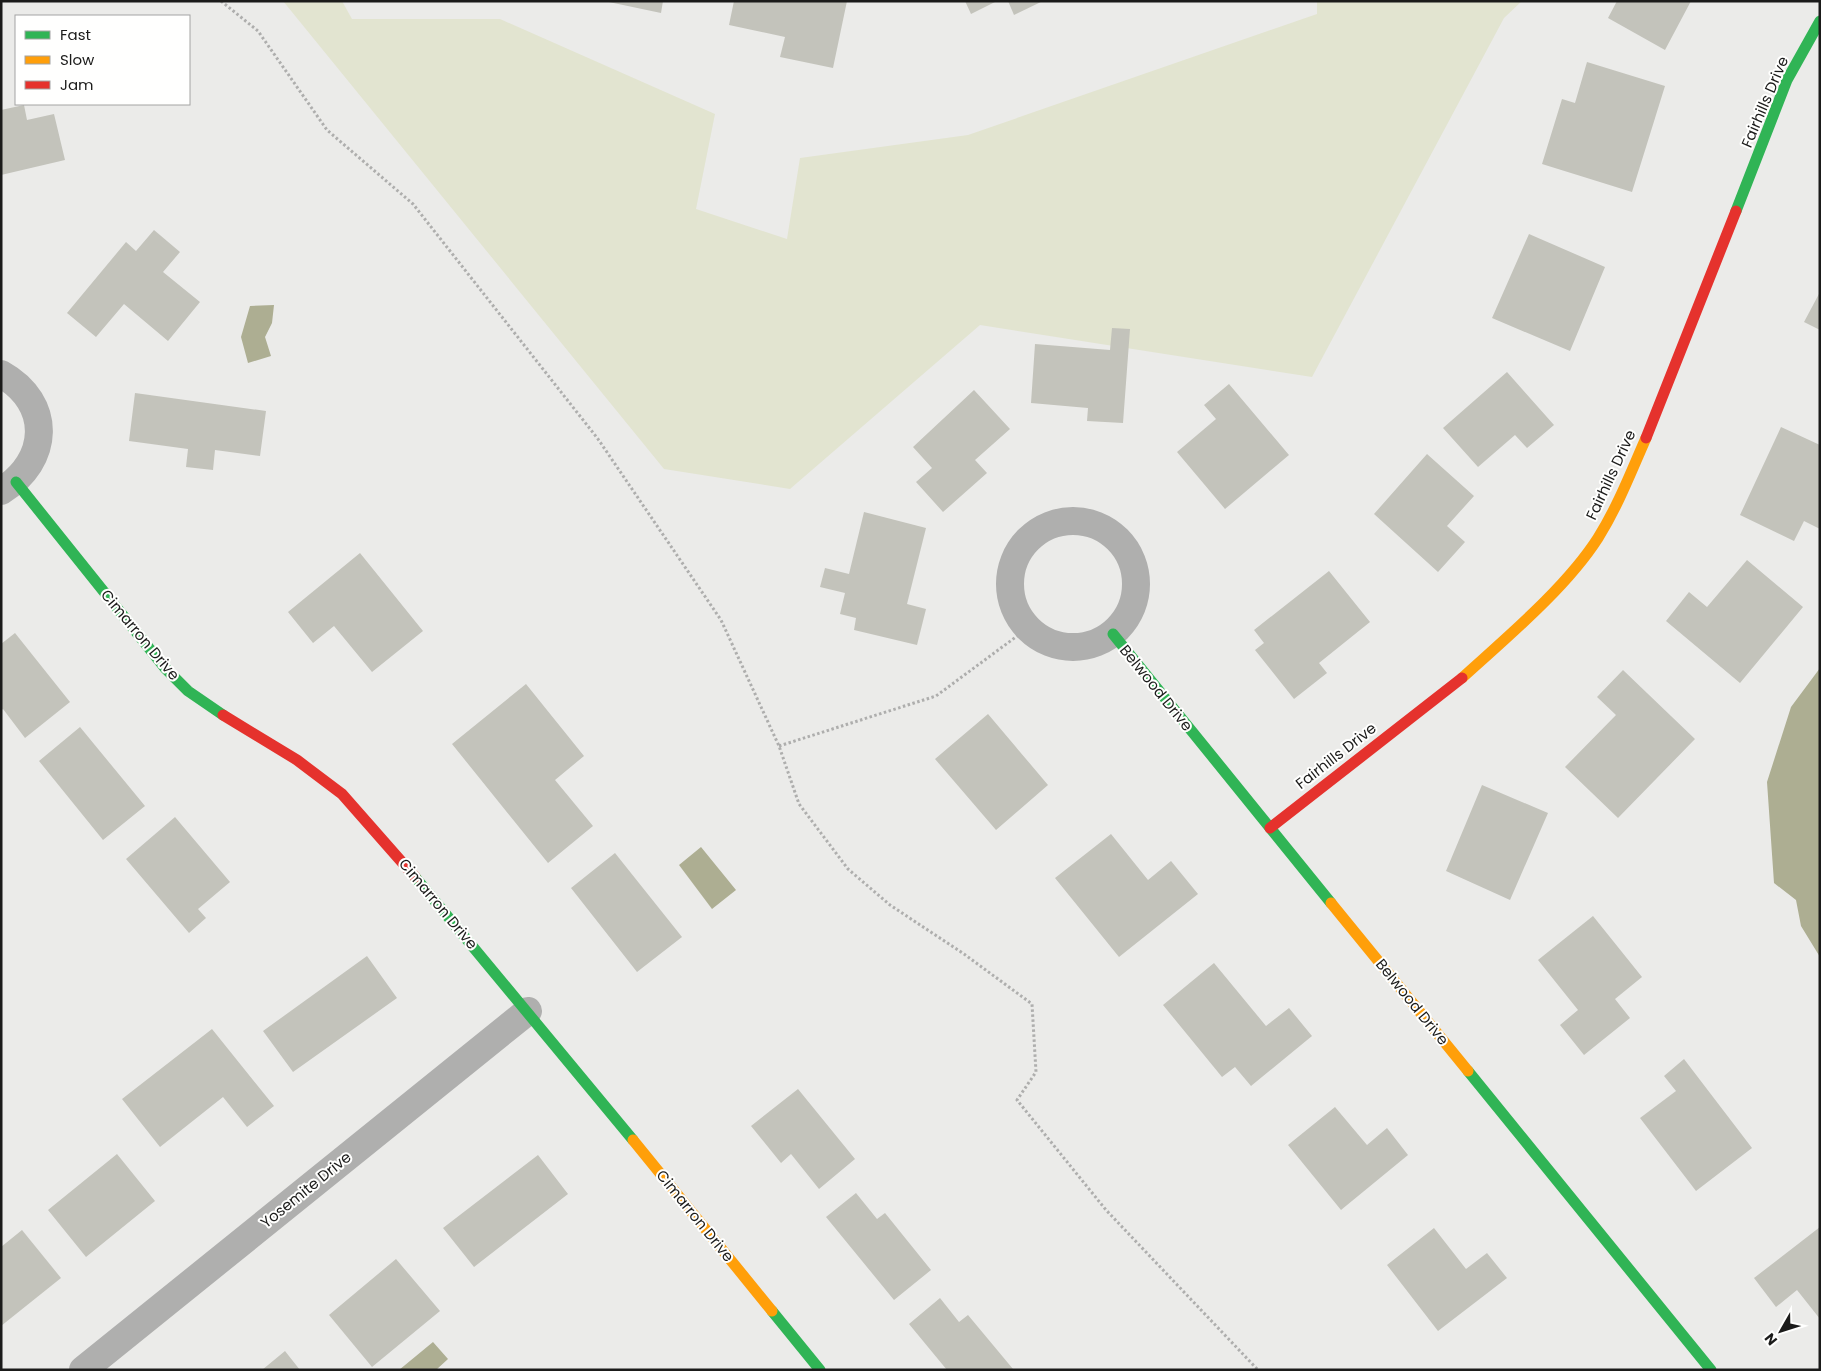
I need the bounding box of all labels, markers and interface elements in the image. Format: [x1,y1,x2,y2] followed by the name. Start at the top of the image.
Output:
[15,15,190,105] legend
[60,24,91,45] text: Fast
[60,49,95,70] text: Slow
[1736,53,1793,151] street label: Fairhills Drive
[60,74,94,95] text: Jam
[1581,426,1641,523] street label: Fairhills Drive
[96,585,185,685] street label: Cimarron Drive
[1115,640,1198,735] street label: Belwood Drive
[1291,717,1380,794] street label: Fairhills Drive
[394,854,483,954] street label: Cimarron Drive
[1371,954,1454,1049] street label: Belwood Drive
[256,1147,355,1233] street label: Yosemite Drive
[652,1165,739,1266] street label: Cimarron Drive
[1756,1306,1806,1356] north arrow
[1760,1329,1782,1350] text: N

